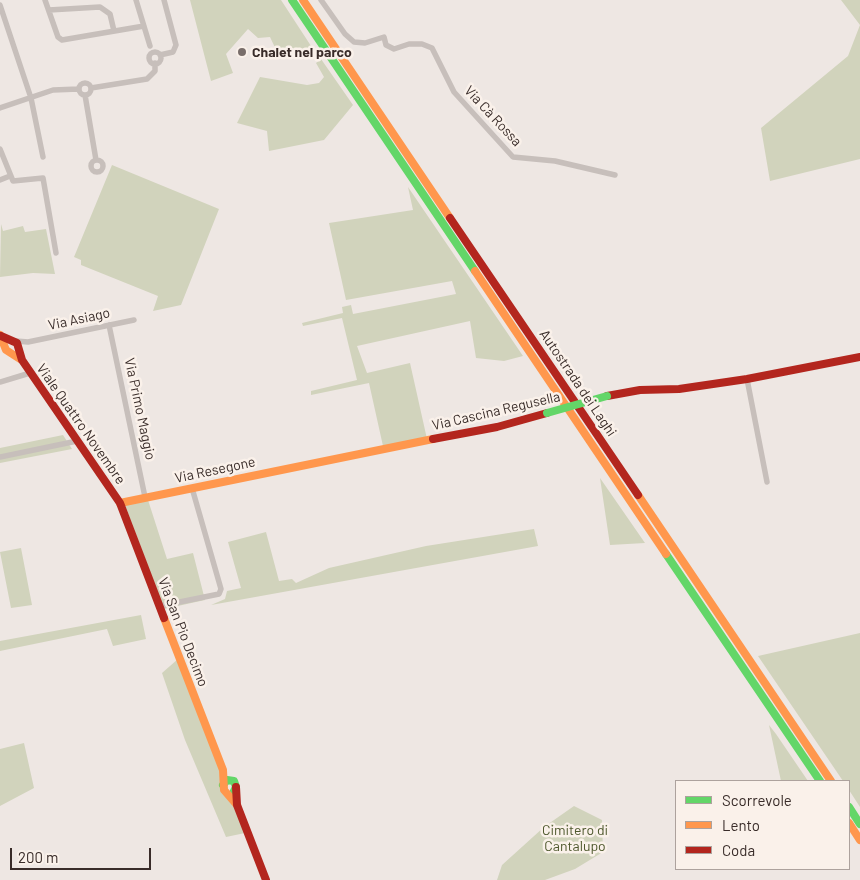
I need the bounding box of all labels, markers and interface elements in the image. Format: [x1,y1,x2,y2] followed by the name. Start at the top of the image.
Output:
[252,44,352,60] place label: Chalet nel parco
[236,46,248,58] marker: Chalet nel parco
[461,82,525,150] street label: Via Cà Rossa
[47,304,111,334] street label: Via Asiago
[536,326,620,440] street label: Autostrada dei Laghi
[121,356,159,462] street label: Via Primo Maggio
[33,361,129,487] street label: Viale Quattro Novembre
[430,388,562,434] street label: Via Cascina Regusella
[173,453,257,487] street label: Via Resegone
[154,575,212,689] street label: Via San Pio Decimo
[675,780,850,870] legend
[722,791,792,809] text: Scorrevole
[722,816,760,834] text: Lento
[542,822,608,854] park label: Cimitero di Cantalupo
[12,838,154,870] scale bar
[722,841,755,859] text: Coda
[18,848,58,866] text: 200 m

